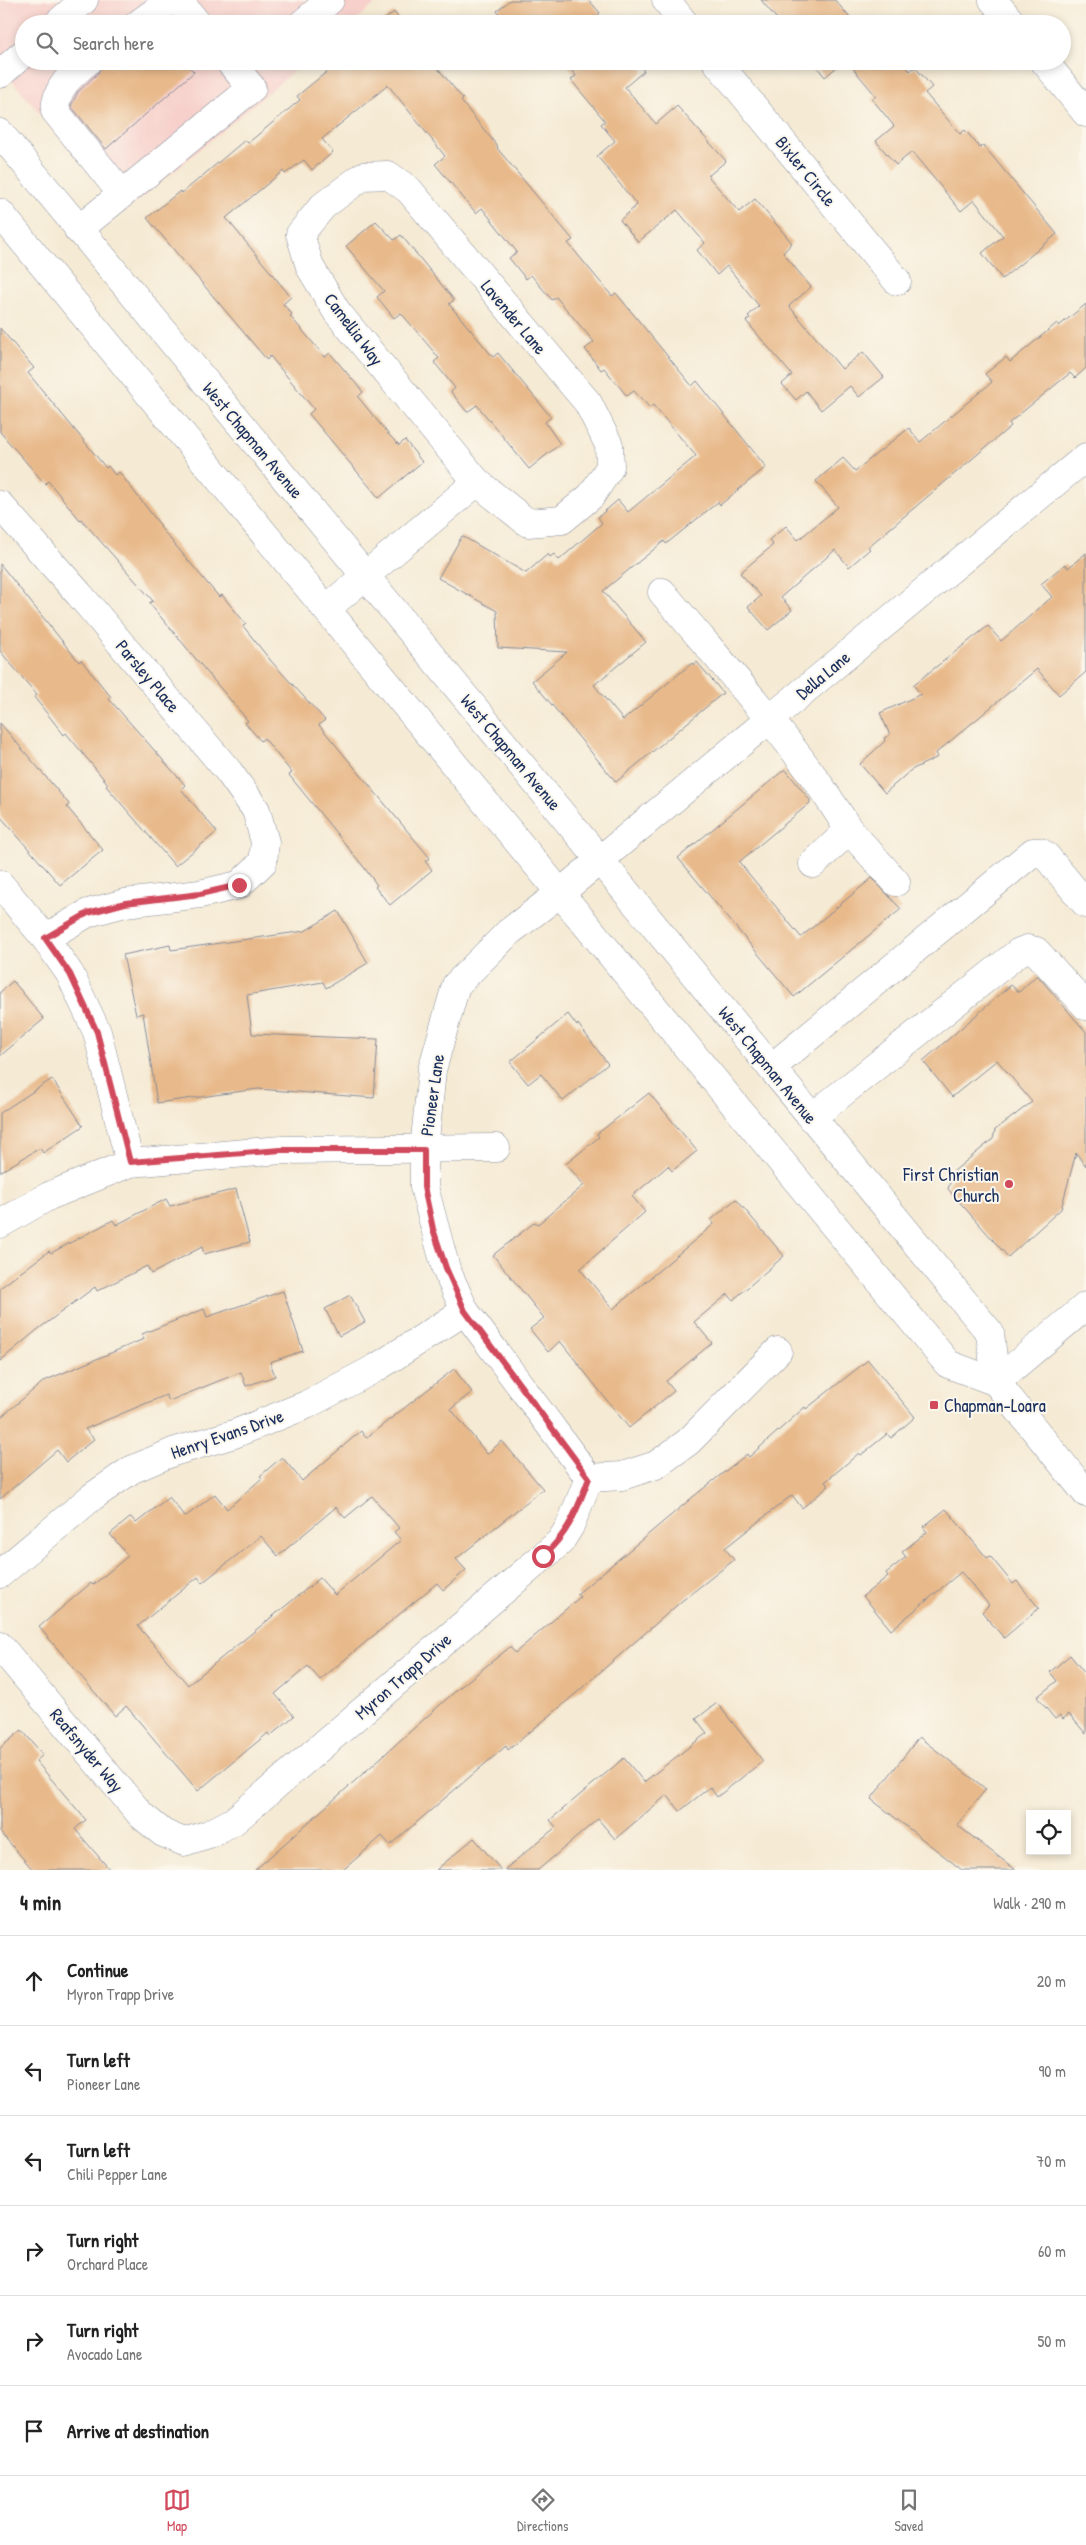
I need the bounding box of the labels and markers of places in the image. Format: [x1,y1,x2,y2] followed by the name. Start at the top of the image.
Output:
[902,1162,999,1208] place label: First Christian Church
[1003,1178,1015,1190] marker: First Christian Church
[944,1393,1046,1418] place label: Chapman-Loara
[928,1399,940,1411] marker: Chapman-Loara

